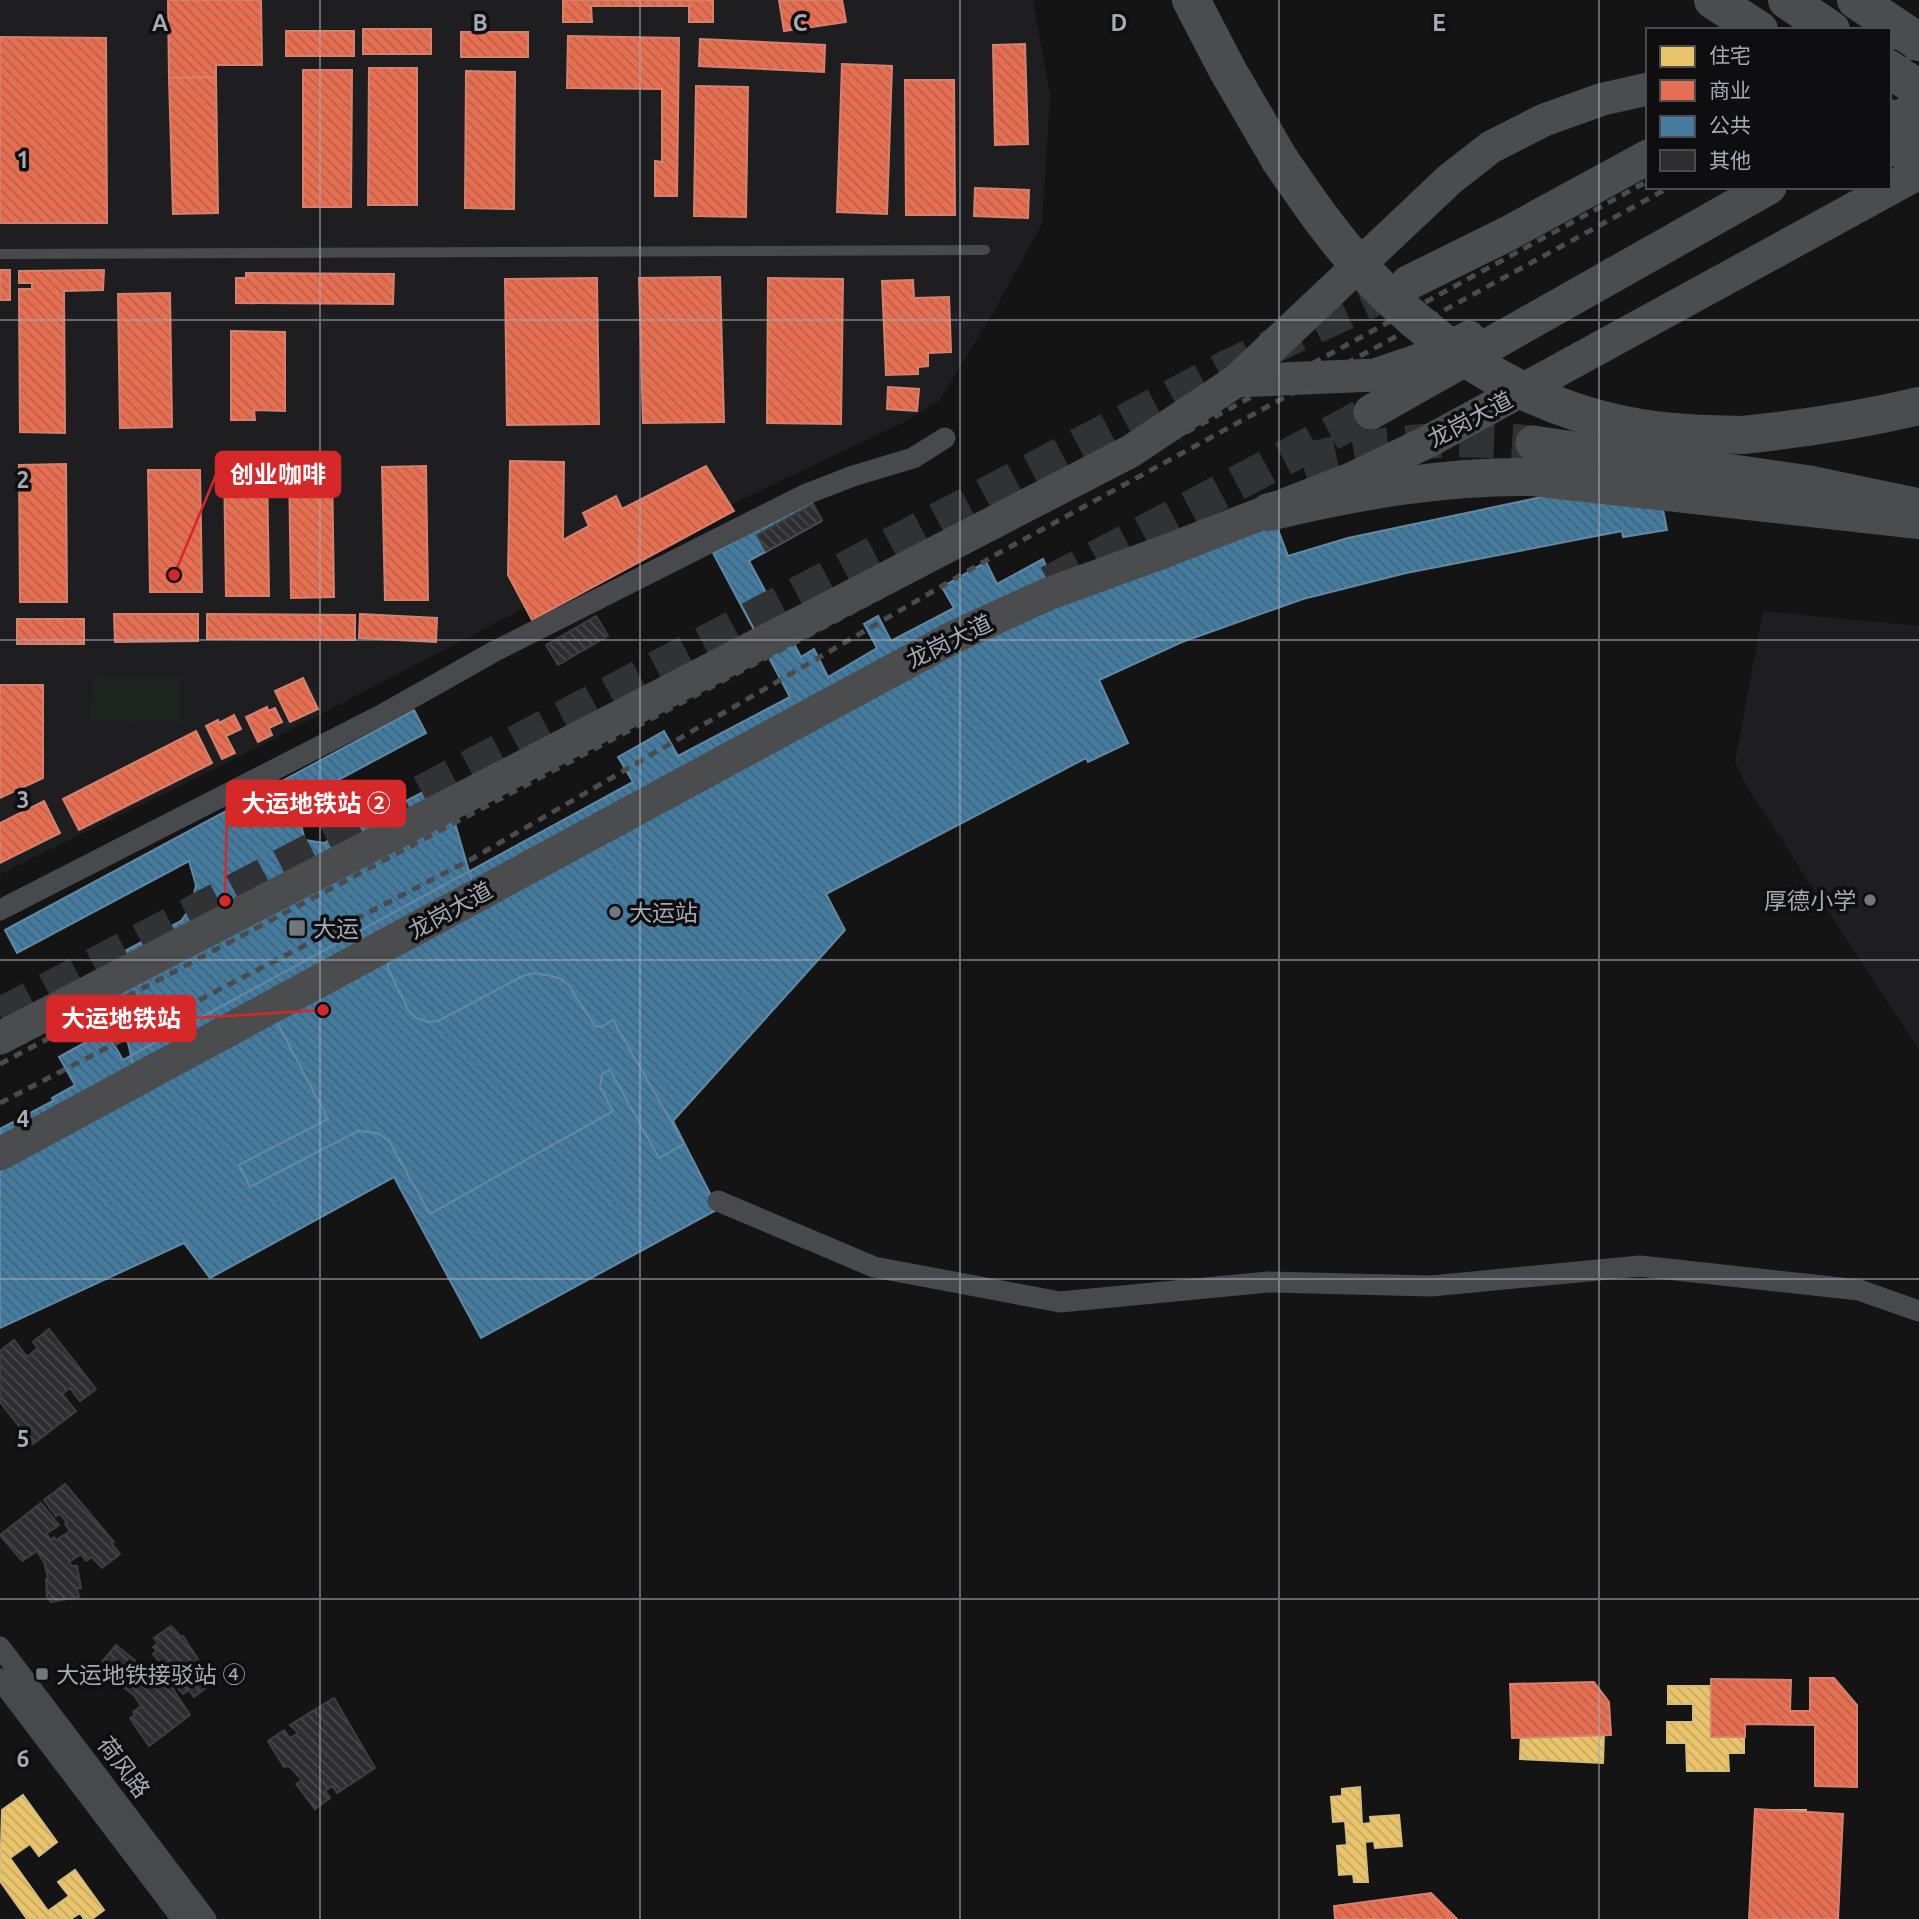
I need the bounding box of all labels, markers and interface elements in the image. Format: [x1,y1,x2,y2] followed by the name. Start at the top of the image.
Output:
[152,10,168,35] text: A
[472,10,488,35] text: B
[793,10,808,35] text: C
[1111,10,1127,35] text: D
[1432,10,1446,35] text: E
[1646,28,1891,189] legend
[1709,43,1751,67] text: 住宅
[1709,78,1751,102] text: 商业
[1709,113,1751,137] text: 公共
[17,147,29,172] text: 1
[1709,148,1751,172] text: 其他
[1424,386,1516,452] street label: 龙岗大道
[216,452,340,497] callout: 创业咖啡
[230,461,326,488] text: 创业咖啡
[17,467,29,492] text: 2
[902,610,996,672] street label: 龙岗大道
[227,781,405,826] callout: 大运地铁站 ②
[17,787,29,812] text: 3
[241,790,391,817] text: 大运地铁站 ②
[404,877,496,943] street label: 龙岗大道
[1764,888,1856,913] place label: 厚德小学
[1862,892,1878,908] marker: 厚德小学
[629,900,698,925] place label: 大运站
[607,904,623,920] marker: 大运站
[313,916,359,941] place label: 大运
[287,918,307,938] marker: 大运
[47,996,195,1041] callout: 大运地铁站
[61,1005,181,1032] text: 大运地铁站
[17,1106,30,1131] text: 4
[17,1426,29,1451] text: 5
[56,1662,245,1687] place label: 大运地铁接驳站 ④
[34,1666,50,1682] marker: 大运地铁接驳站 ④
[93,1732,155,1802] street label: 荷风路
[17,1746,30,1771] text: 6

